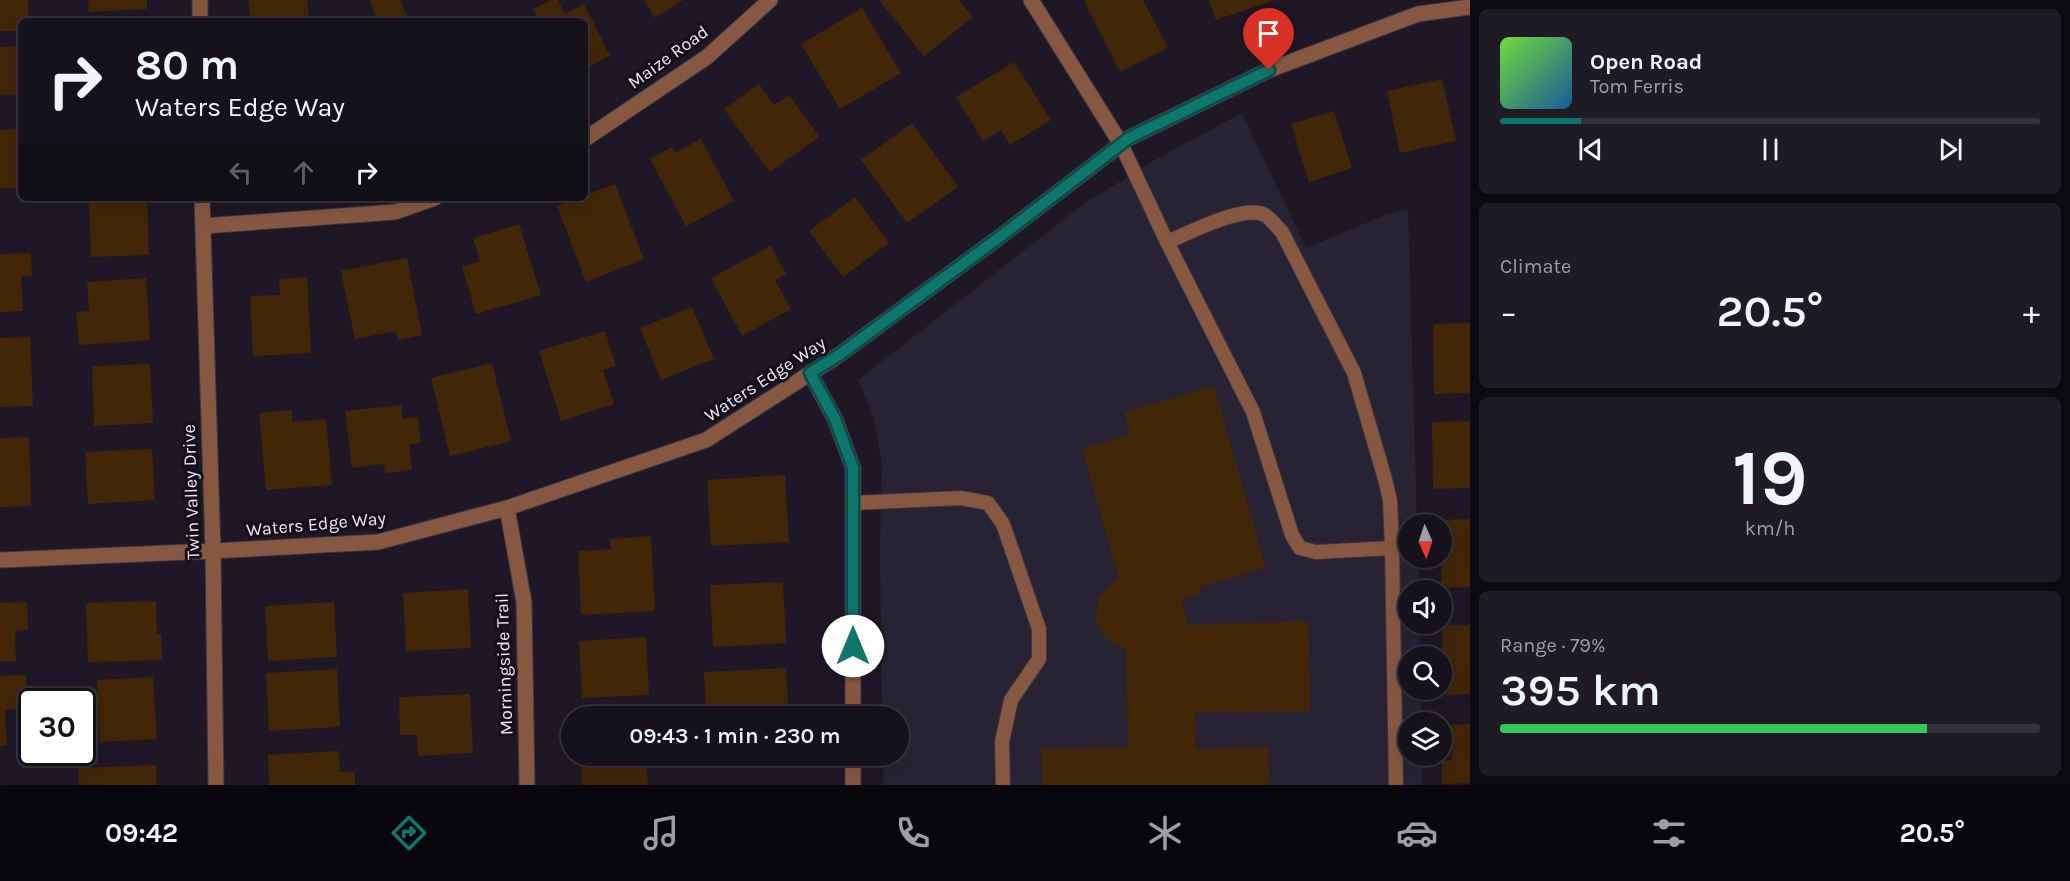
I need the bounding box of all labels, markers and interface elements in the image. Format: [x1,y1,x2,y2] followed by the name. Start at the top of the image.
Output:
[1243,8,1294,70] pin
[1252,17,1285,50] icon: arrive
[624,20,712,94] street label: Maize Road
[135,40,239,90] text: 80 m
[36,42,114,120] icon: right
[1590,49,1702,75] text: Open Road
[1590,75,1684,98] text: Tom Ferris
[135,91,345,123] text: Waters Edge Way
[1574,133,1607,166] icon: previous
[1754,133,1787,166] icon: pause
[1934,133,1967,166] icon: next
[224,156,257,189] icon: left
[287,156,320,189] icon: ahead
[350,156,383,189] icon: right
[1500,255,1571,278] text: Climate
[1717,285,1823,337] text: 20.5°
[1500,293,1517,331] text: −
[2023,293,2040,331] text: +
[700,331,830,426] street label: Waters Edge Way
[178,424,204,560] street label: Twin Valley Drive
[1732,432,1808,524] text: 19
[245,507,387,541] street label: Waters Edge Way
[1398,514,1452,568] north arrow
[1398,514,1452,766] map controls
[1745,517,1795,540] text: km/h
[1398,580,1452,634] button: sound
[491,592,517,736] street label: Morningside Trail
[821,614,885,678] position arrow
[1500,634,1605,657] text: Range · 79%
[1398,646,1452,700] button: search
[1500,664,1661,716] text: 395 km
[18,688,96,766] speed limit sign: 30
[1398,712,1452,766] button: layers
[629,723,841,749] text: 09:43 · 1 min · 230 m
[388,812,430,854] icon: directions
[640,812,682,854] icon: music
[892,812,934,854] icon: phone
[1144,812,1186,854] icon: climate
[1396,812,1438,854] icon: car
[1648,812,1690,854] icon: filters
[105,817,178,849] text: 09:42
[1900,817,1965,849] text: 20.5°

